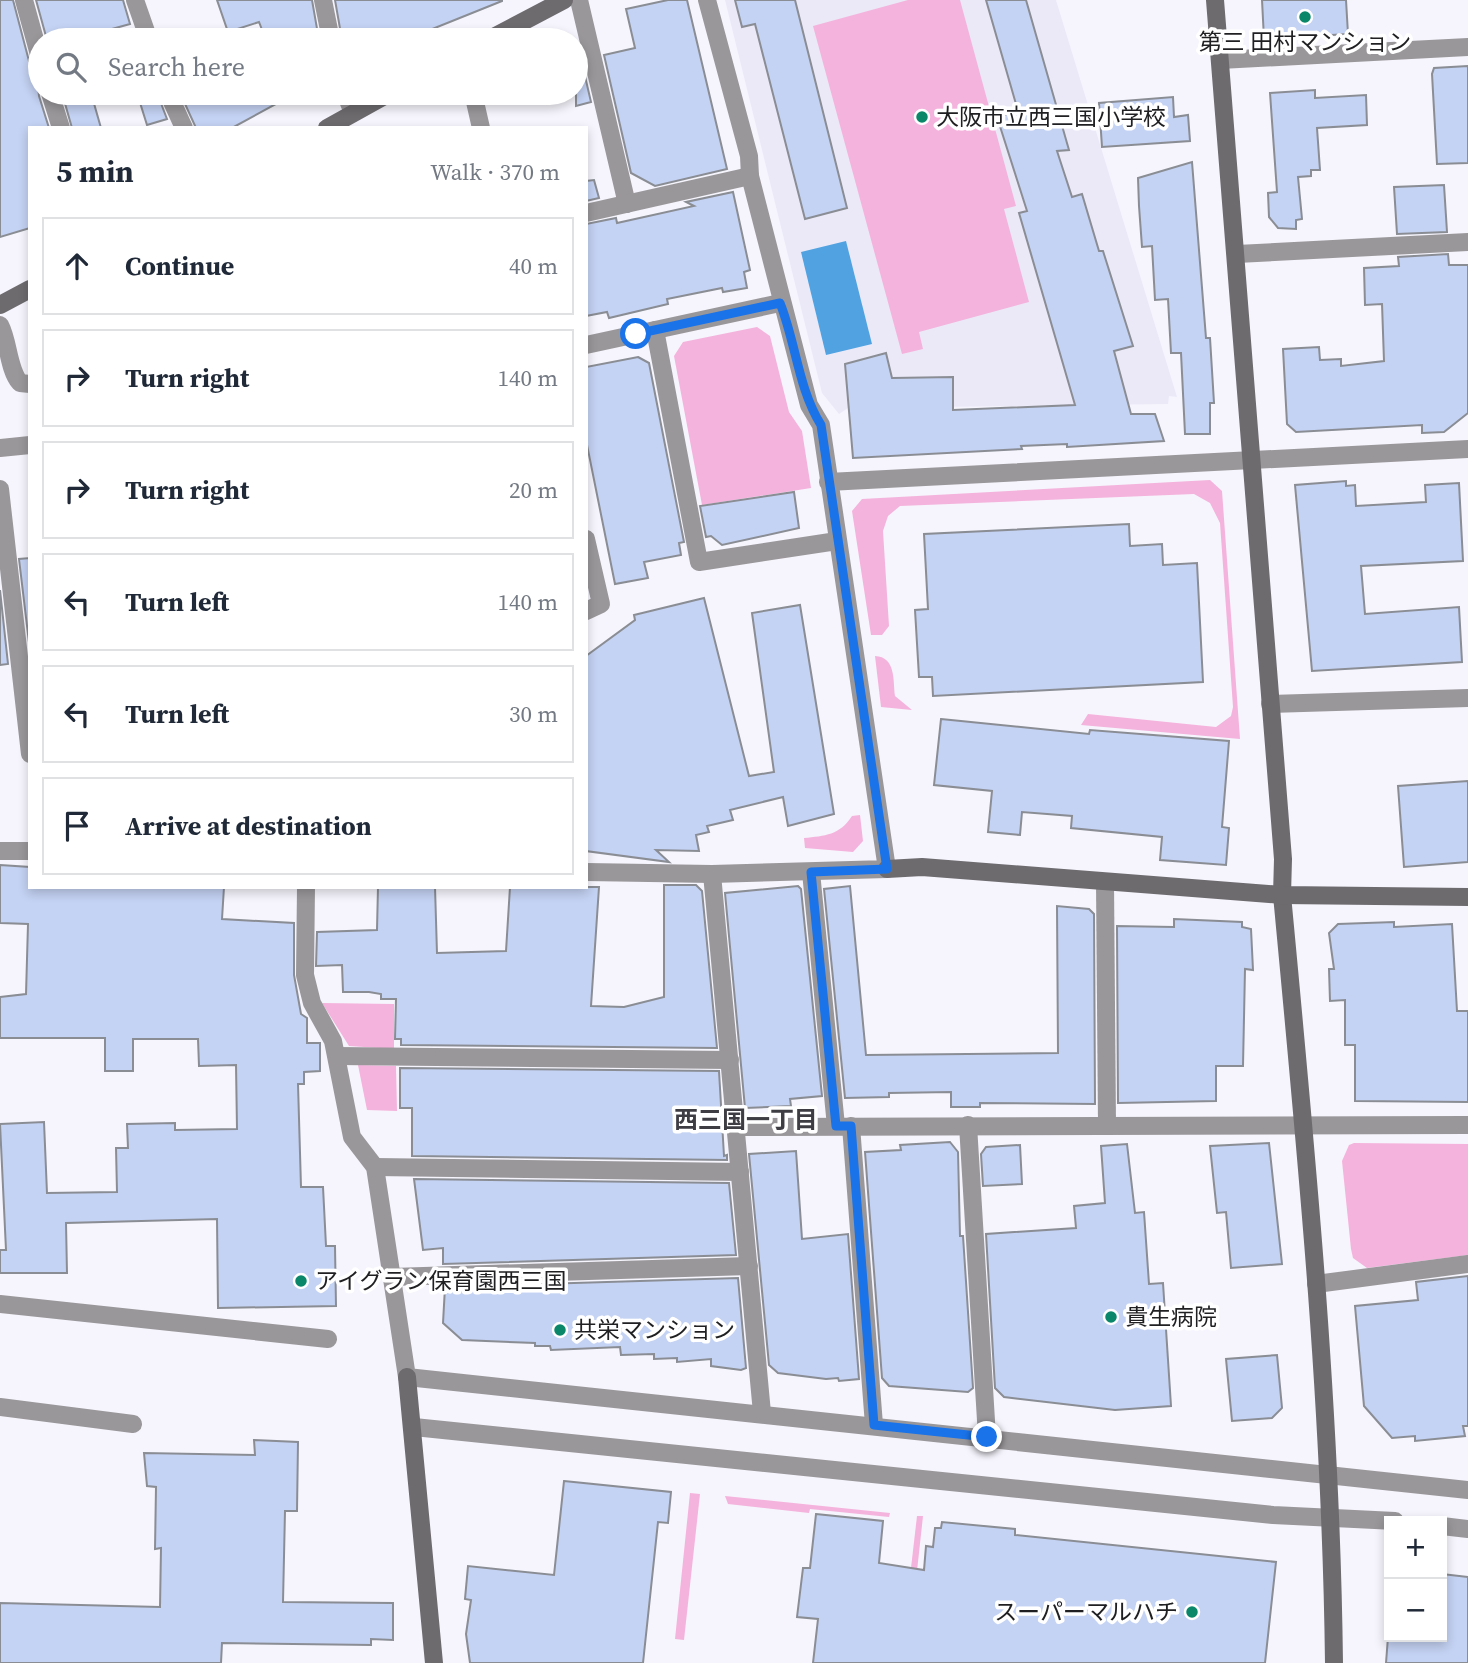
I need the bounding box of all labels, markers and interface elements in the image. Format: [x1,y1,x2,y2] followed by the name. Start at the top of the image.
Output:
[1297,9,1313,25] marker: 第三 田村マンション
[1199,26,1411,58] place label: 第三 田村マンション
[28,28,588,105] search box
[52,48,90,86] icon: search
[108,49,245,85] text: Search here
[936,101,1166,133] place label: 大阪市立西三国小学校
[914,109,930,125] marker: 大阪市立西三国小学校
[56,151,134,192] text: 5 min
[430,156,560,188] text: Walk · 370 m
[58,247,96,285] icon: ahead
[125,248,234,284] text: Continue
[509,250,558,282] text: 40 m
[620,318,651,349] route start
[58,359,96,397] icon: right
[125,360,249,396] text: Turn right
[497,362,558,394] text: 140 m
[58,471,96,509] icon: right
[125,472,249,508] text: Turn right
[509,474,558,506] text: 20 m
[58,583,96,621] icon: left
[125,584,229,620] text: Turn left
[497,586,558,618] text: 140 m
[58,695,96,733] icon: left
[125,696,229,732] text: Turn left
[509,698,558,730] text: 30 m
[58,807,96,845] icon: arrive
[125,808,372,844] text: Arrive at destination
[674,1103,818,1136] district label: 西三国一丁目
[315,1265,566,1297] place label: アイグラン保育園西三国
[293,1273,309,1289] marker: アイグラン保育園西三国
[1125,1301,1217,1333] place label: 貴生病院
[1103,1309,1119,1325] marker: 貴生病院
[574,1314,735,1346] place label: 共栄マンション
[552,1322,568,1338] marker: 共栄マンション
[971,1421,1002,1452] route end
[1384,1516,1447,1642] map controls
[1384,1516,1447,1579] button: +
[1384,1579,1447,1642] button: −
[994,1596,1178,1628] place label: スーパーマルハチ
[1184,1604,1200,1620] marker: スーパーマルハチ

